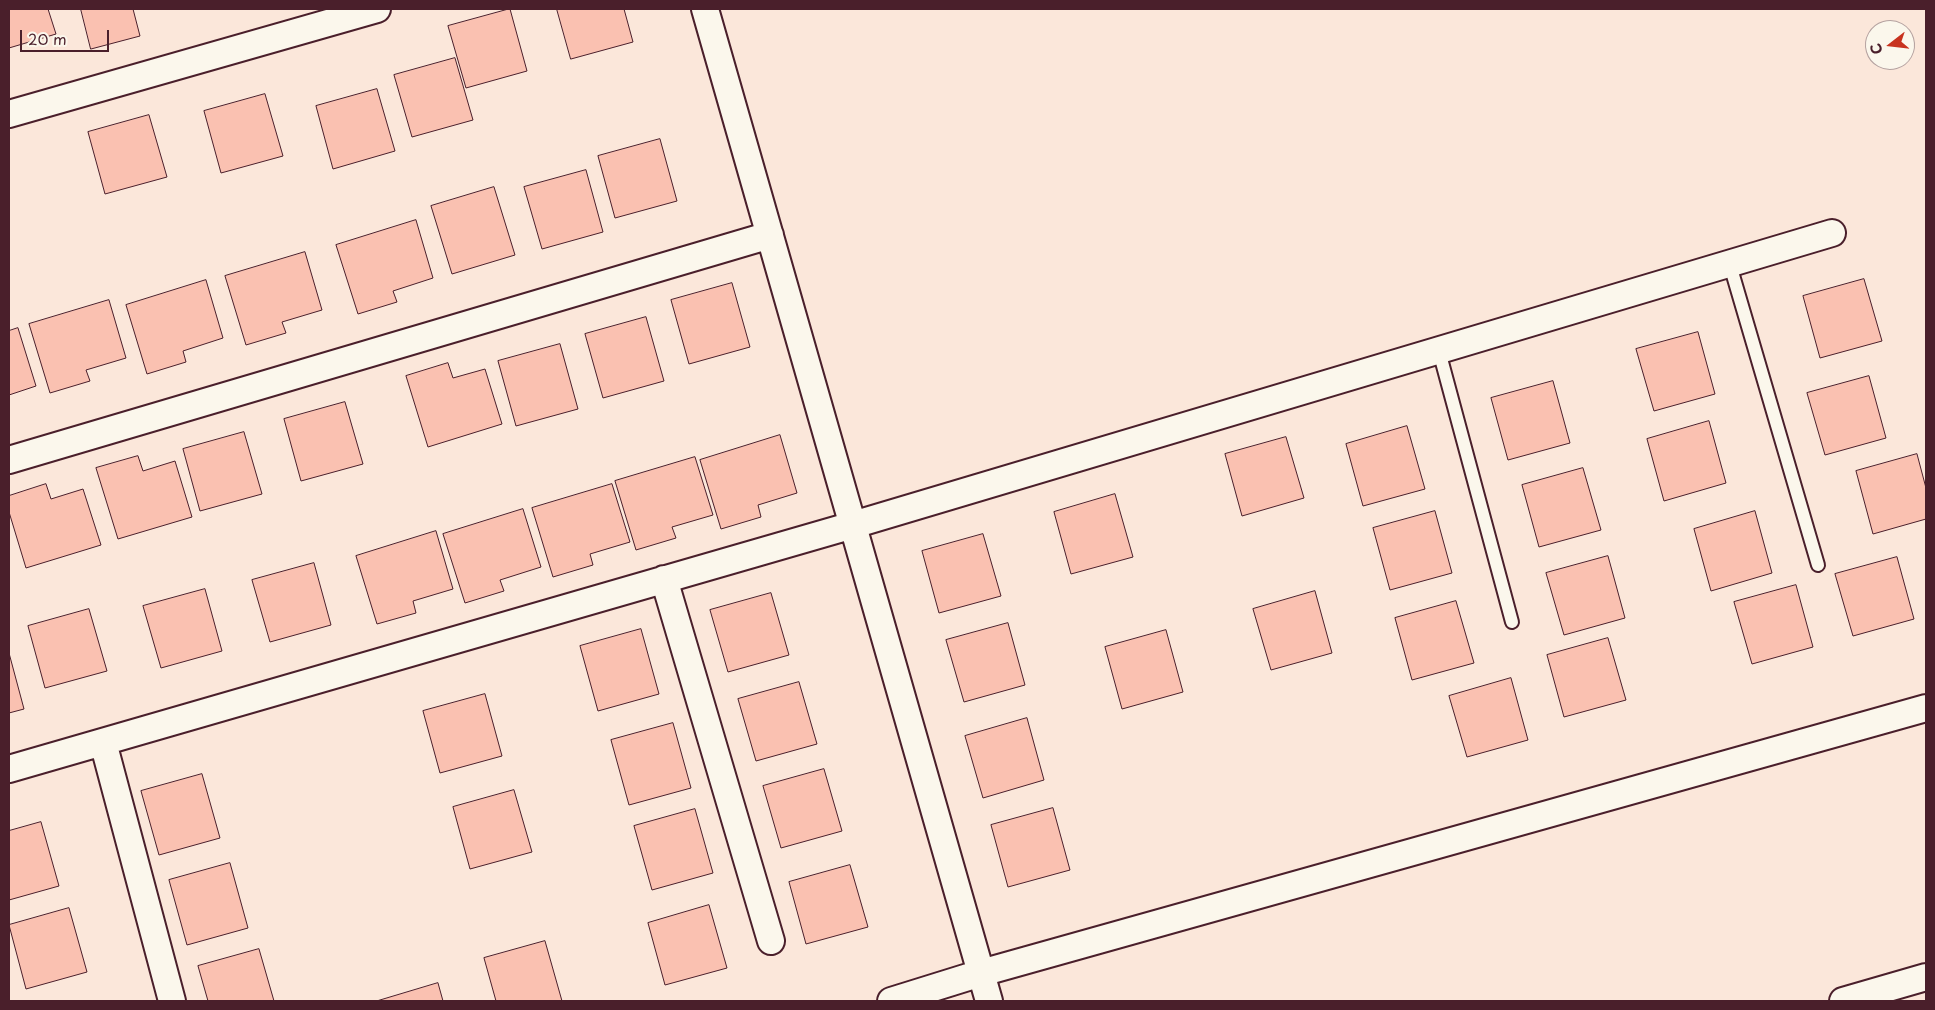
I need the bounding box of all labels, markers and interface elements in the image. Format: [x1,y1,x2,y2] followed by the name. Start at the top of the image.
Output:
[22,20,111,52] scale bar
[1865,20,1915,70] north arrow
[28,27,67,50] text: 20 m
[1865,41,1888,57] text: С

